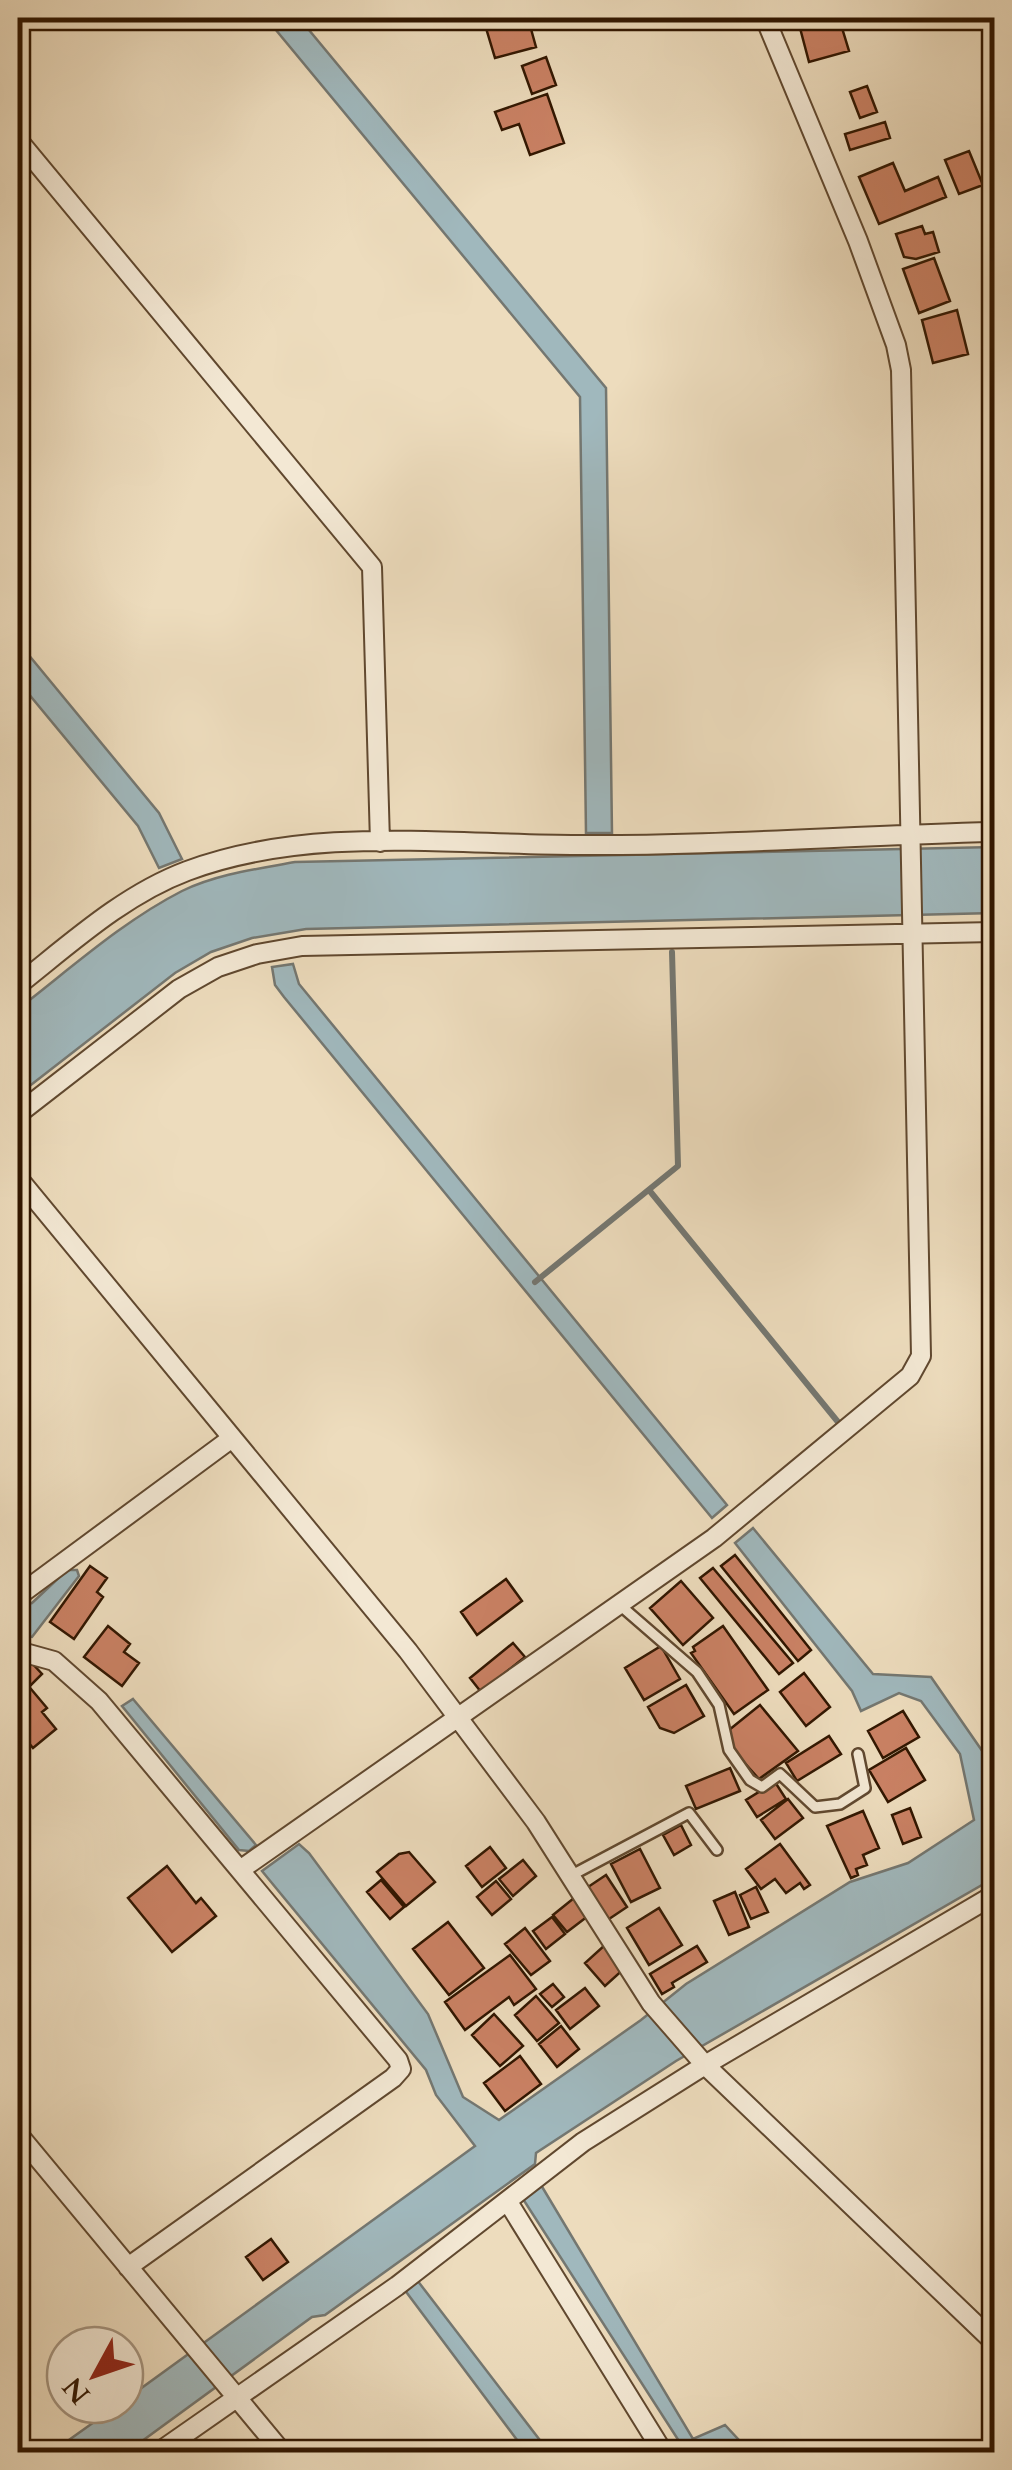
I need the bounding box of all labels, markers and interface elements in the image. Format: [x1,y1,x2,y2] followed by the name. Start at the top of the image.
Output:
[45,2325,145,2425] north arrow
[54,2369,99,2412] text: N

